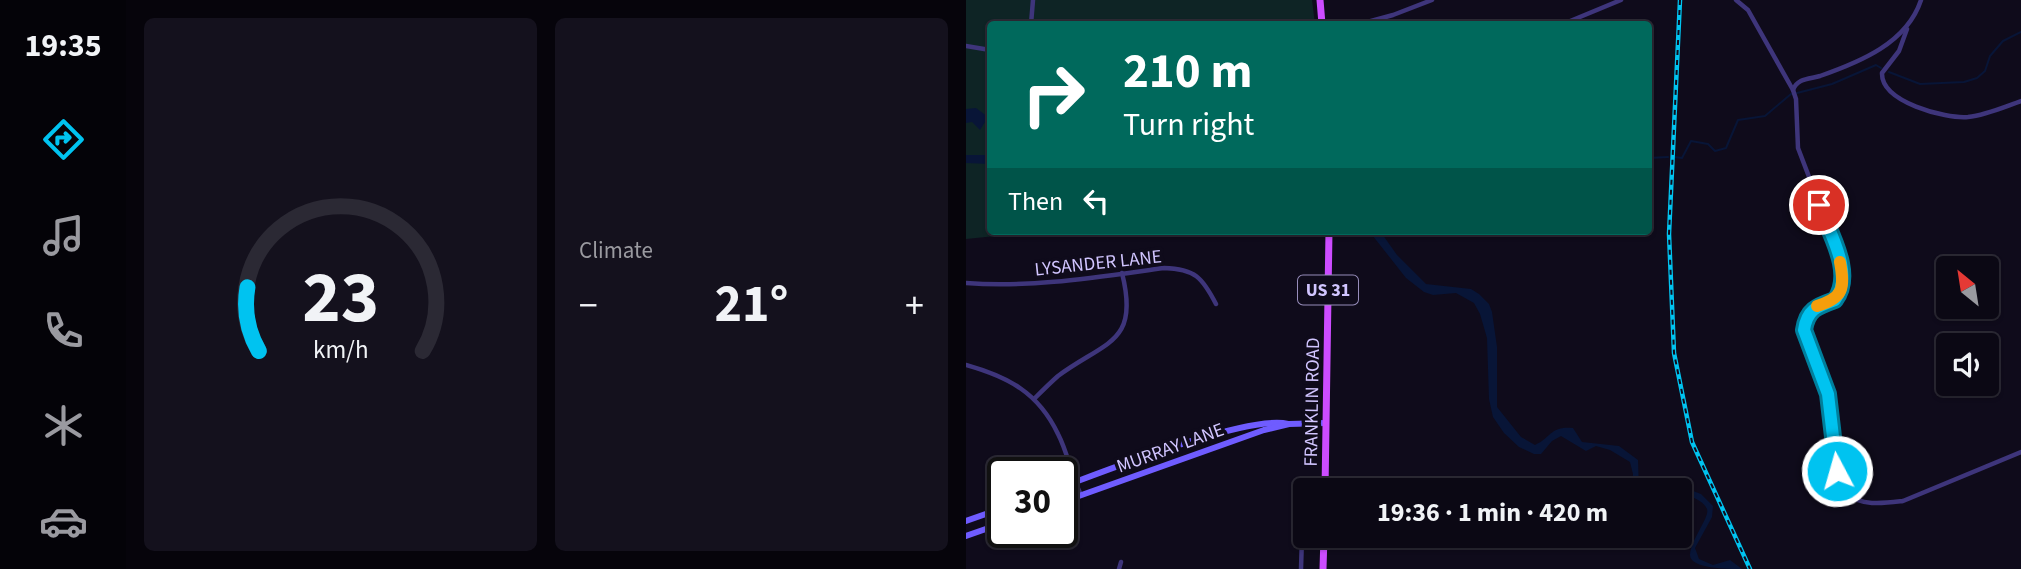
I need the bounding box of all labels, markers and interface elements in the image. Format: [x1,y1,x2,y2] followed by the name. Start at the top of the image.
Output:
[24,23,102,69] text: 19:35
[1123,37,1252,107] text: 210 m
[1008,49,1099,140] icon: right
[1123,102,1254,148] text: Turn right
[39,115,88,164] icon: directions
[1789,175,1849,235] pin
[1077,182,1115,220] icon: left
[1008,183,1063,220] text: Then
[1800,186,1838,224] icon: arrive
[39,211,88,260] icon: music
[579,234,653,267] text: Climate
[1033,243,1163,284] street label: LYSANDER LANE
[302,246,379,350] text: 23
[1936,256,1998,318] north arrow
[1936,256,1999,396] map controls
[715,268,788,342] text: 21°
[1298,276,1358,304] road number: US 31
[579,279,598,333] text: −
[905,279,924,333] text: +
[39,306,88,355] icon: phone
[313,331,368,367] text: km/h
[1936,333,1999,396] button: sound
[1298,337,1327,467] street label: FRANKLIN ROAD
[39,401,88,450] icon: climate
[1113,416,1228,480] street label: MURRAY LANE
[1800,434,1874,508] position arrow
[987,457,1078,548] speed limit sign: 30
[1377,494,1608,531] text: 19:36 · 1 min · 420 m
[39,497,88,546] icon: car

